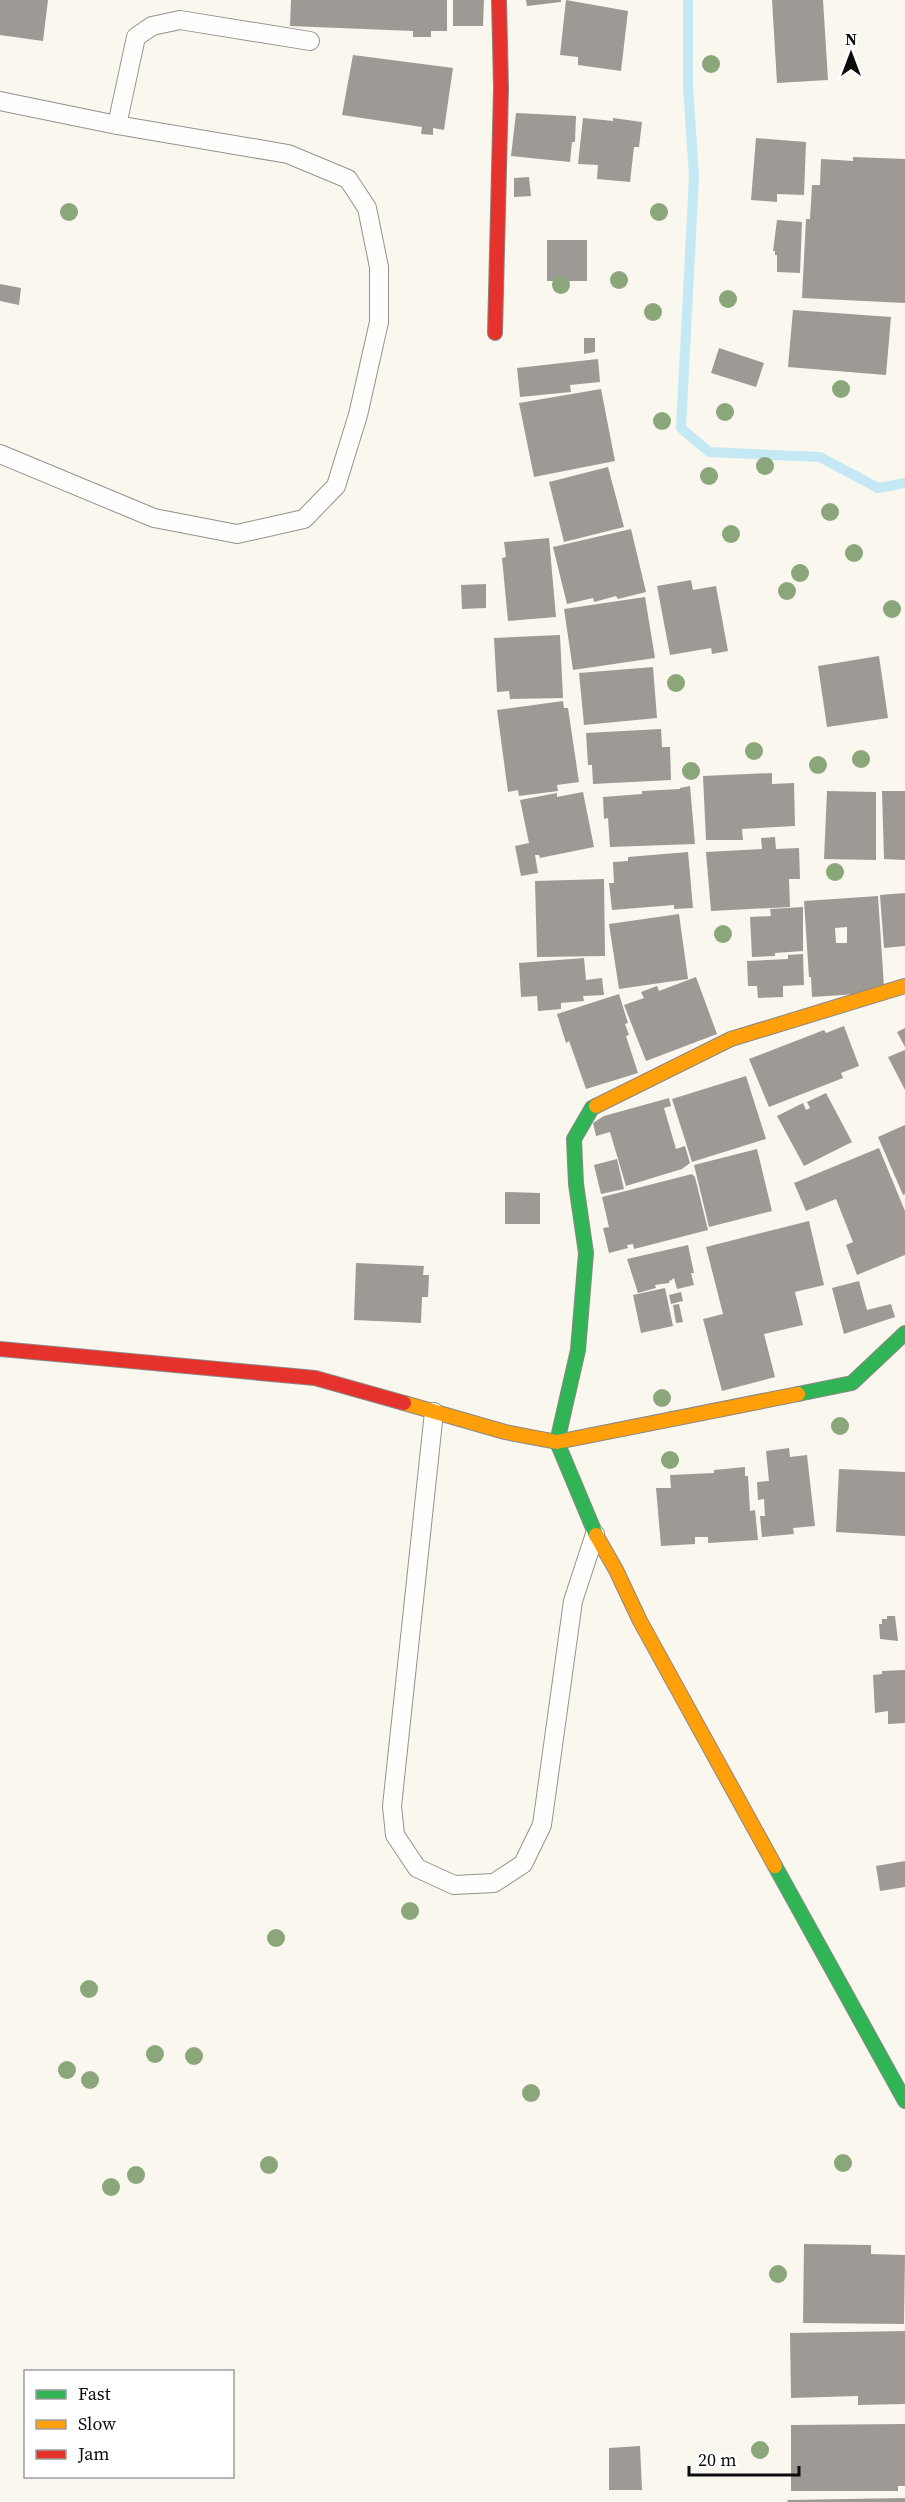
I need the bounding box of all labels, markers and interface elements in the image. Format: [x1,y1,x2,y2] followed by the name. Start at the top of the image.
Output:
[821,24,881,84] north arrow
[845,28,857,50] text: N
[24,2370,234,2478] legend
[78,2381,111,2406] text: Fast
[78,2411,116,2436] text: Slow
[689,2439,798,2477] scale bar
[77,2441,110,2466] text: Jam
[698,2447,736,2472] text: 20 m

